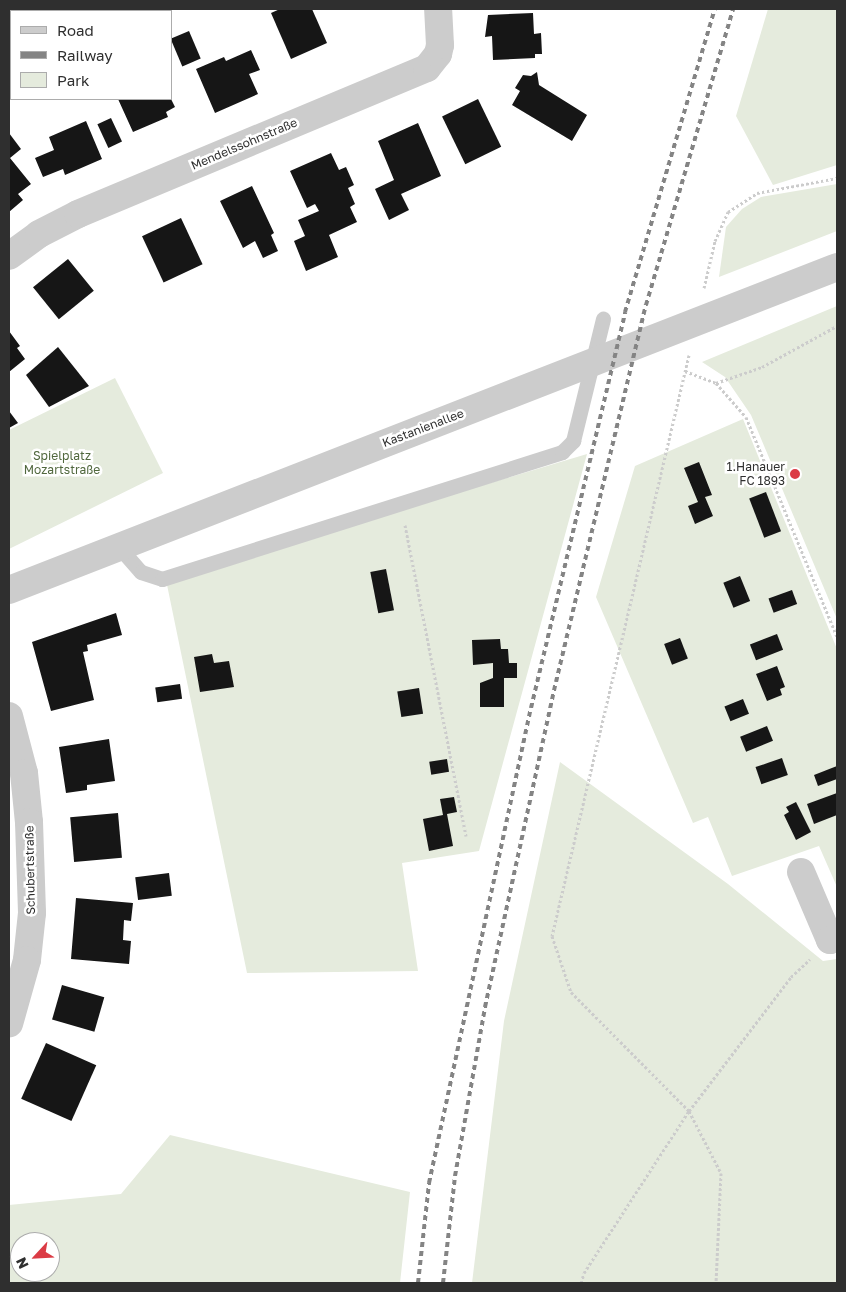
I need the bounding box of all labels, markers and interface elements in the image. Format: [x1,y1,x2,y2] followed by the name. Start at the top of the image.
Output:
[10,10,172,100] legend
[57,21,94,39] text: Road
[57,46,113,64] text: Railway
[57,71,89,89] text: Park
[189,115,299,173] street label: Mendelssohnstraße
[380,406,466,450] street label: Kastanienallee
[24,449,100,477] park label: Spielplatz Mozartstraße
[727,460,785,488] place label: 1.Hanauer FC 1893
[789,468,801,480] marker: 1.Hanauer FC 1893
[22,825,38,915] street label: Schubertstraße
[10,1232,60,1282] north arrow
[12,1255,32,1272] text: N

